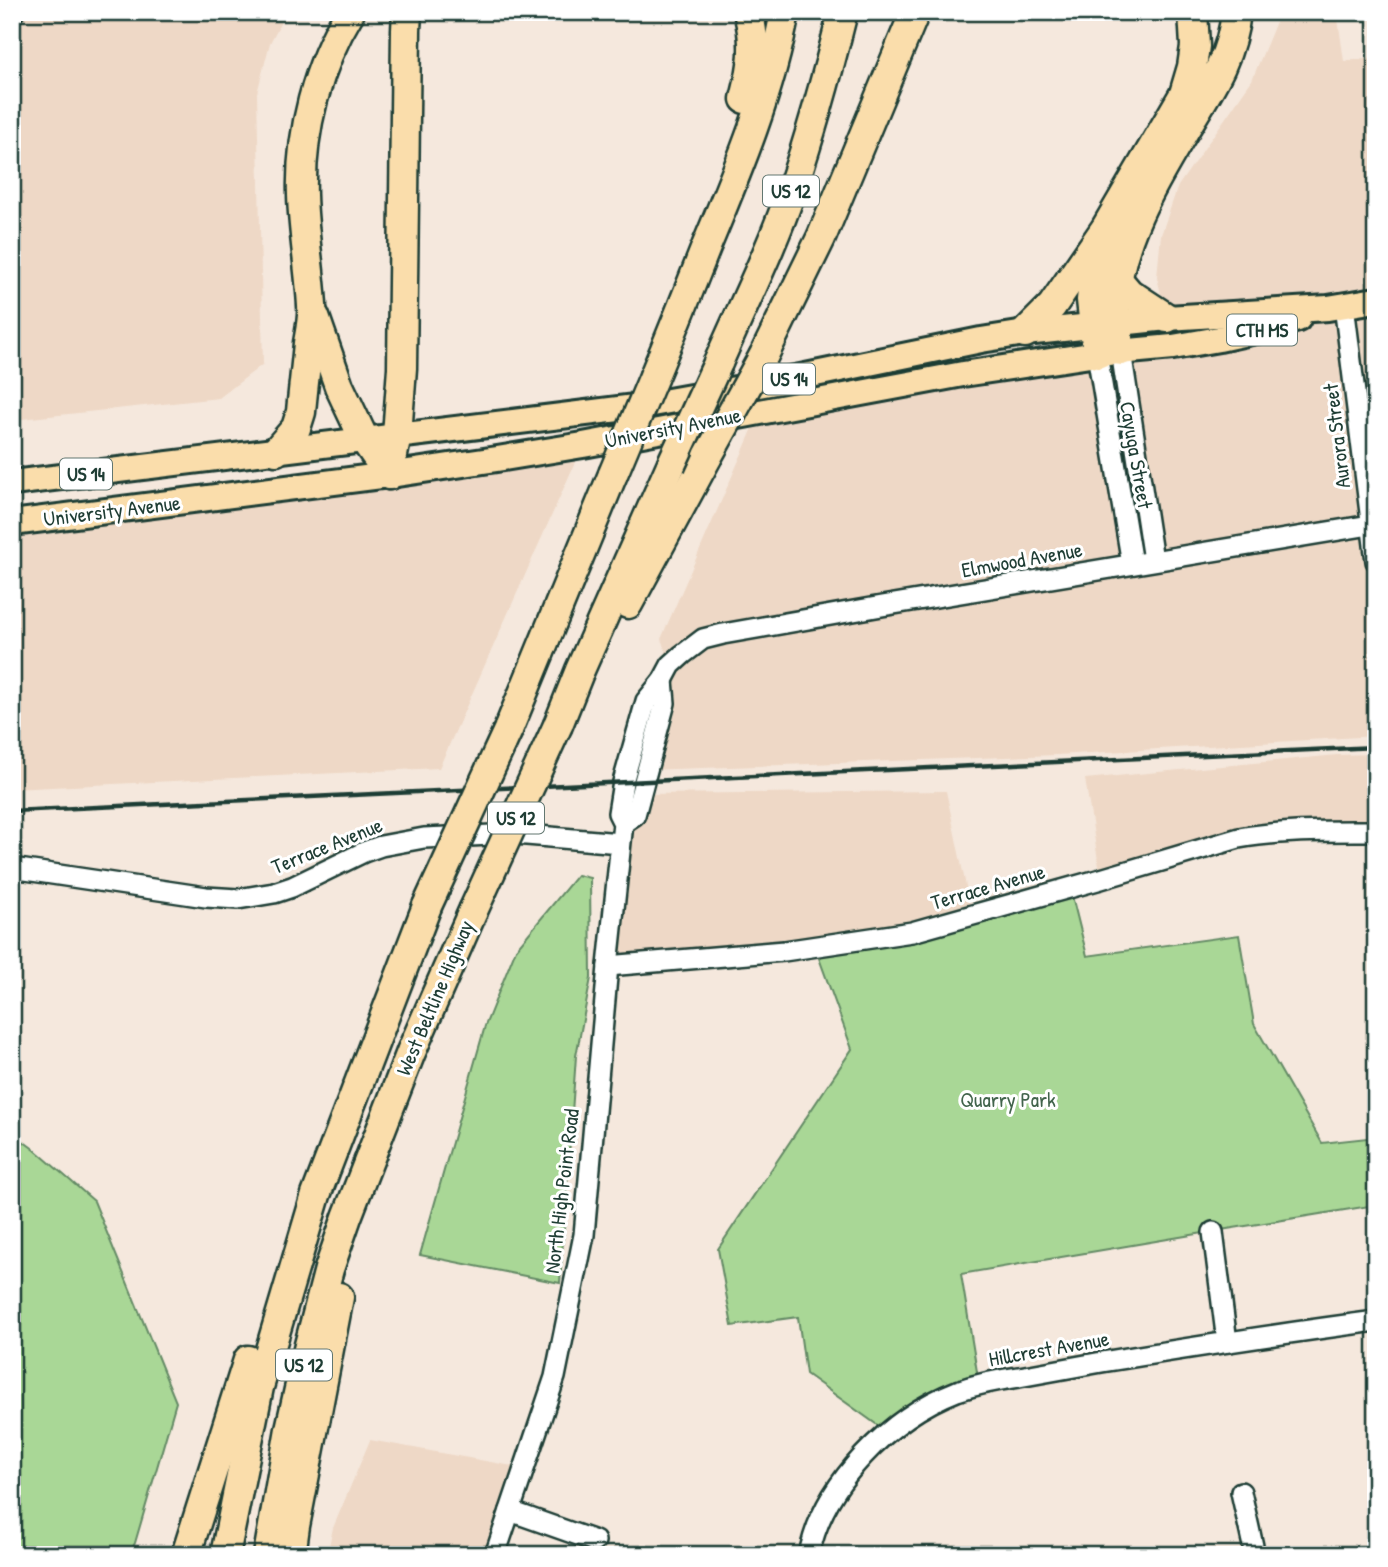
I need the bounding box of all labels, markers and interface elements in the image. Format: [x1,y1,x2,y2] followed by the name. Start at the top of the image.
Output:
[763,176,819,206] road number: US 12
[1227,314,1297,346] road number: CTH MS
[763,364,815,394] road number: US 14
[1316,381,1357,490] street label: Aurora Street
[1113,399,1160,512] street label: Cayuga Street
[603,400,743,455] street label: University Avenue
[60,458,112,489] road number: US 14
[42,488,182,533] street label: University Avenue
[959,535,1085,584] street label: Elmwood Avenue
[488,803,544,834] road number: US 12
[267,810,387,881] street label: Terrace Avenue
[928,856,1048,917] street label: Terrace Avenue
[389,916,480,1080] street label: West Beltline Highway
[960,1085,1056,1114] park label: Quarry Park
[537,1107,586,1275] street label: North High Point Road
[987,1324,1111,1373] street label: Hillcrest Avenue
[276,1350,332,1380] road number: US 12

